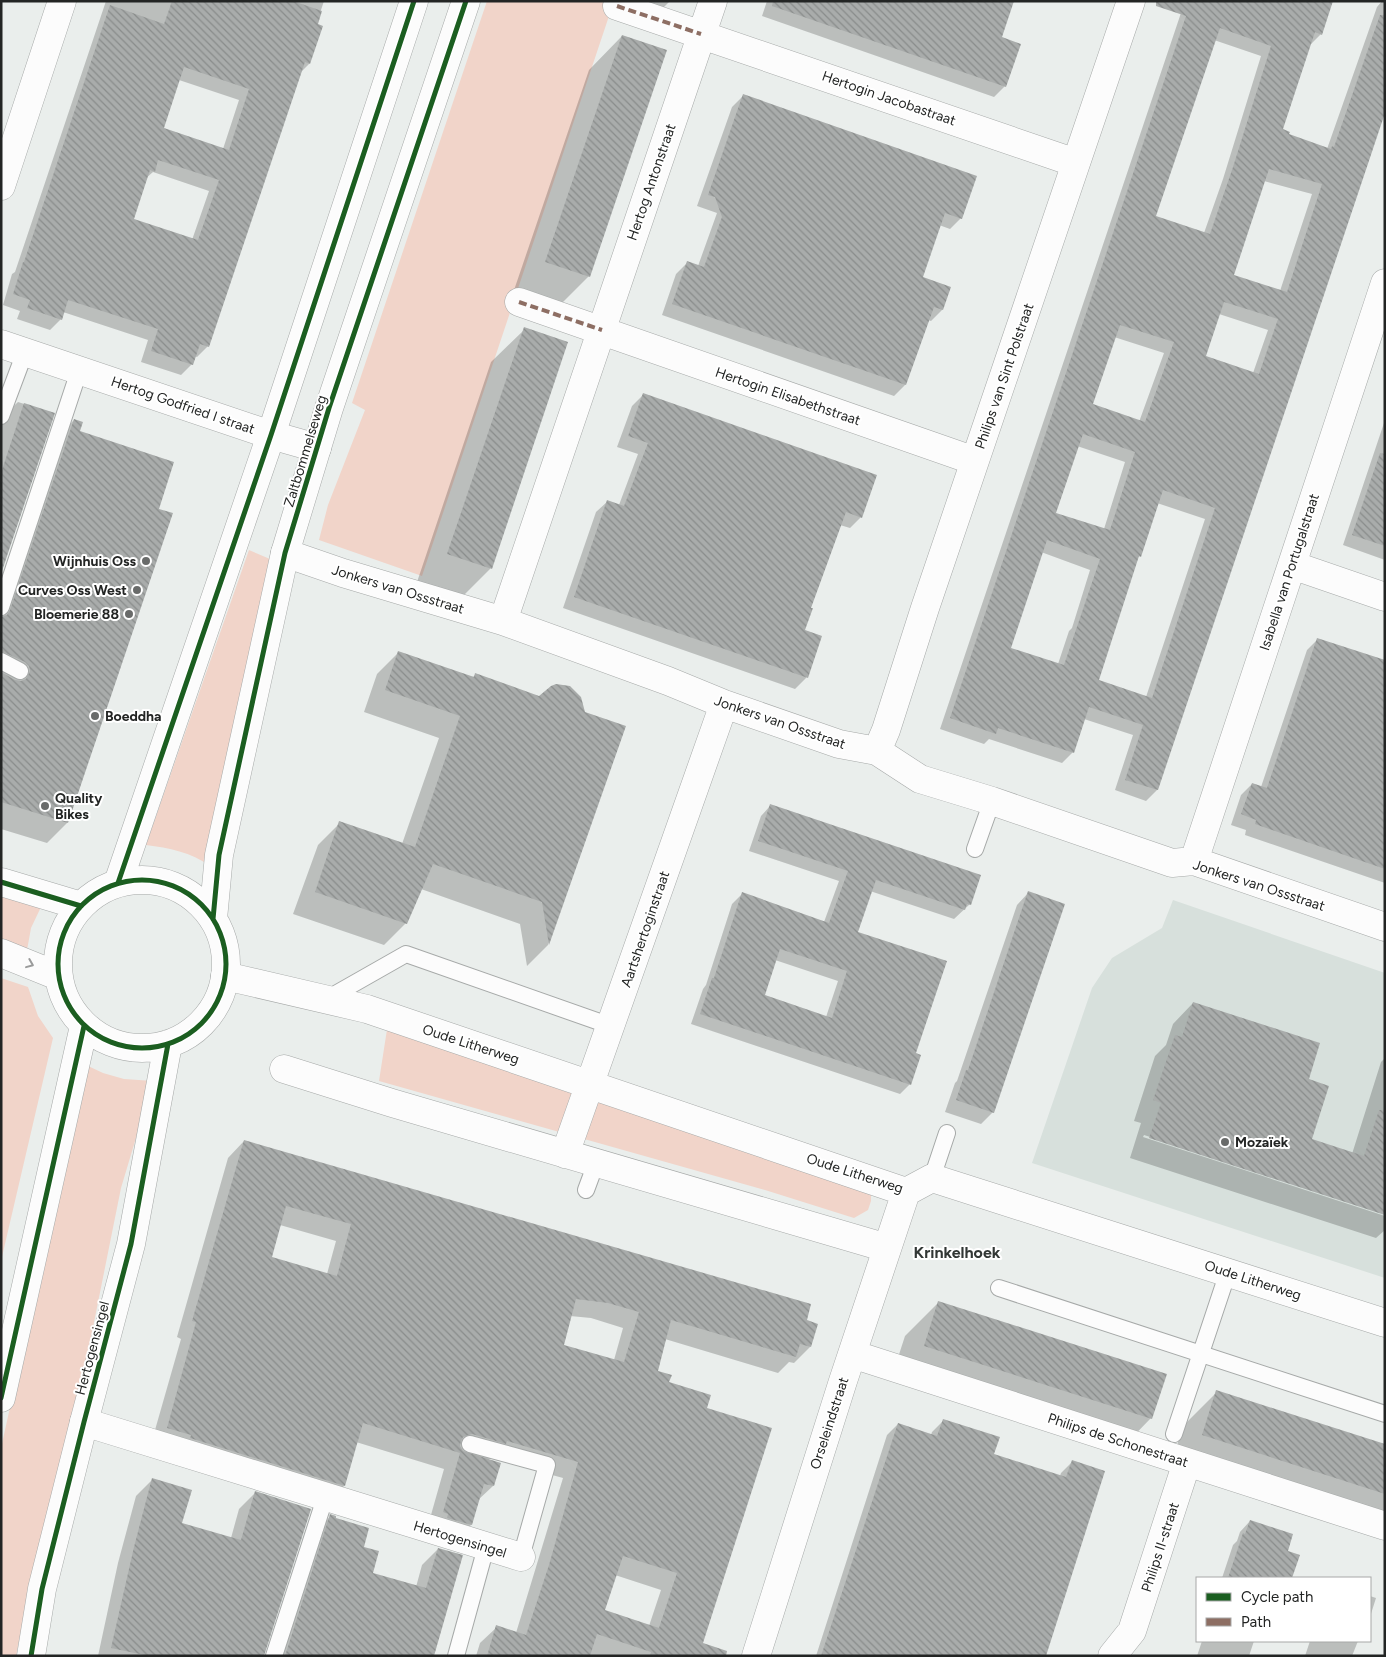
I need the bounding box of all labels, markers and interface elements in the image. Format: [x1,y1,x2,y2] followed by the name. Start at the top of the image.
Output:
[820,68,958,129] street label: Hertogin Jacobastraat
[623,121,679,243] street label: Hertog Antonstraat
[972,301,1037,451] street label: Philips van Sint Polstraat
[713,364,863,429] street label: Hertogin Elisabethstraat
[109,373,257,438] street label: Hertog Godfried I straat
[280,393,331,509] street label: Zaltbommelseweg
[1256,492,1323,653] street label: Isabella van Portugalstraat
[53,553,136,570] place label: Wijnhuis Oss
[140,555,152,567] marker: Wijnhuis Oss
[330,561,466,618] street label: Jonkers van Ossstraat
[18,582,127,599] place label: Curves Oss West
[131,584,143,596] marker: Curves Oss West
[34,606,119,623] place label: Bloemerie 88
[123,608,135,620] marker: Bloemerie 88
[712,692,848,753] street label: Jonkers van Ossstraat
[105,708,162,725] place label: Boeddha
[89,710,101,722] marker: Boeddha
[55,790,103,823] place label: Quality Bikes
[39,800,51,812] marker: Quality Bikes
[1191,856,1327,915] street label: Jonkers van Ossstraat
[618,869,673,990] street label: Aartshertoginstraat
[25,958,34,969] one-way arrow
[420,1021,521,1068] street label: Oude Litherweg
[1235,1134,1289,1151] place label: Mozaïek
[1219,1136,1231,1148] marker: Mozaïek
[804,1150,905,1197] street label: Oude Litherweg
[914,1243,1001,1262] district label: Krinkelhoek
[1202,1257,1303,1304] street label: Oude Litherweg
[72,1299,113,1397] street label: Hertogensingel
[807,1375,852,1471] street label: Orseleindstraat
[1045,1410,1190,1471] street label: Philips de Schonestraat
[1138,1500,1183,1594] street label: Philips II-straat
[411,1517,508,1562] street label: Hertogensingel
[1196,1577,1371,1642] legend
[1241,1588,1313,1606] text: Cycle path
[1241,1613,1271,1631] text: Path

